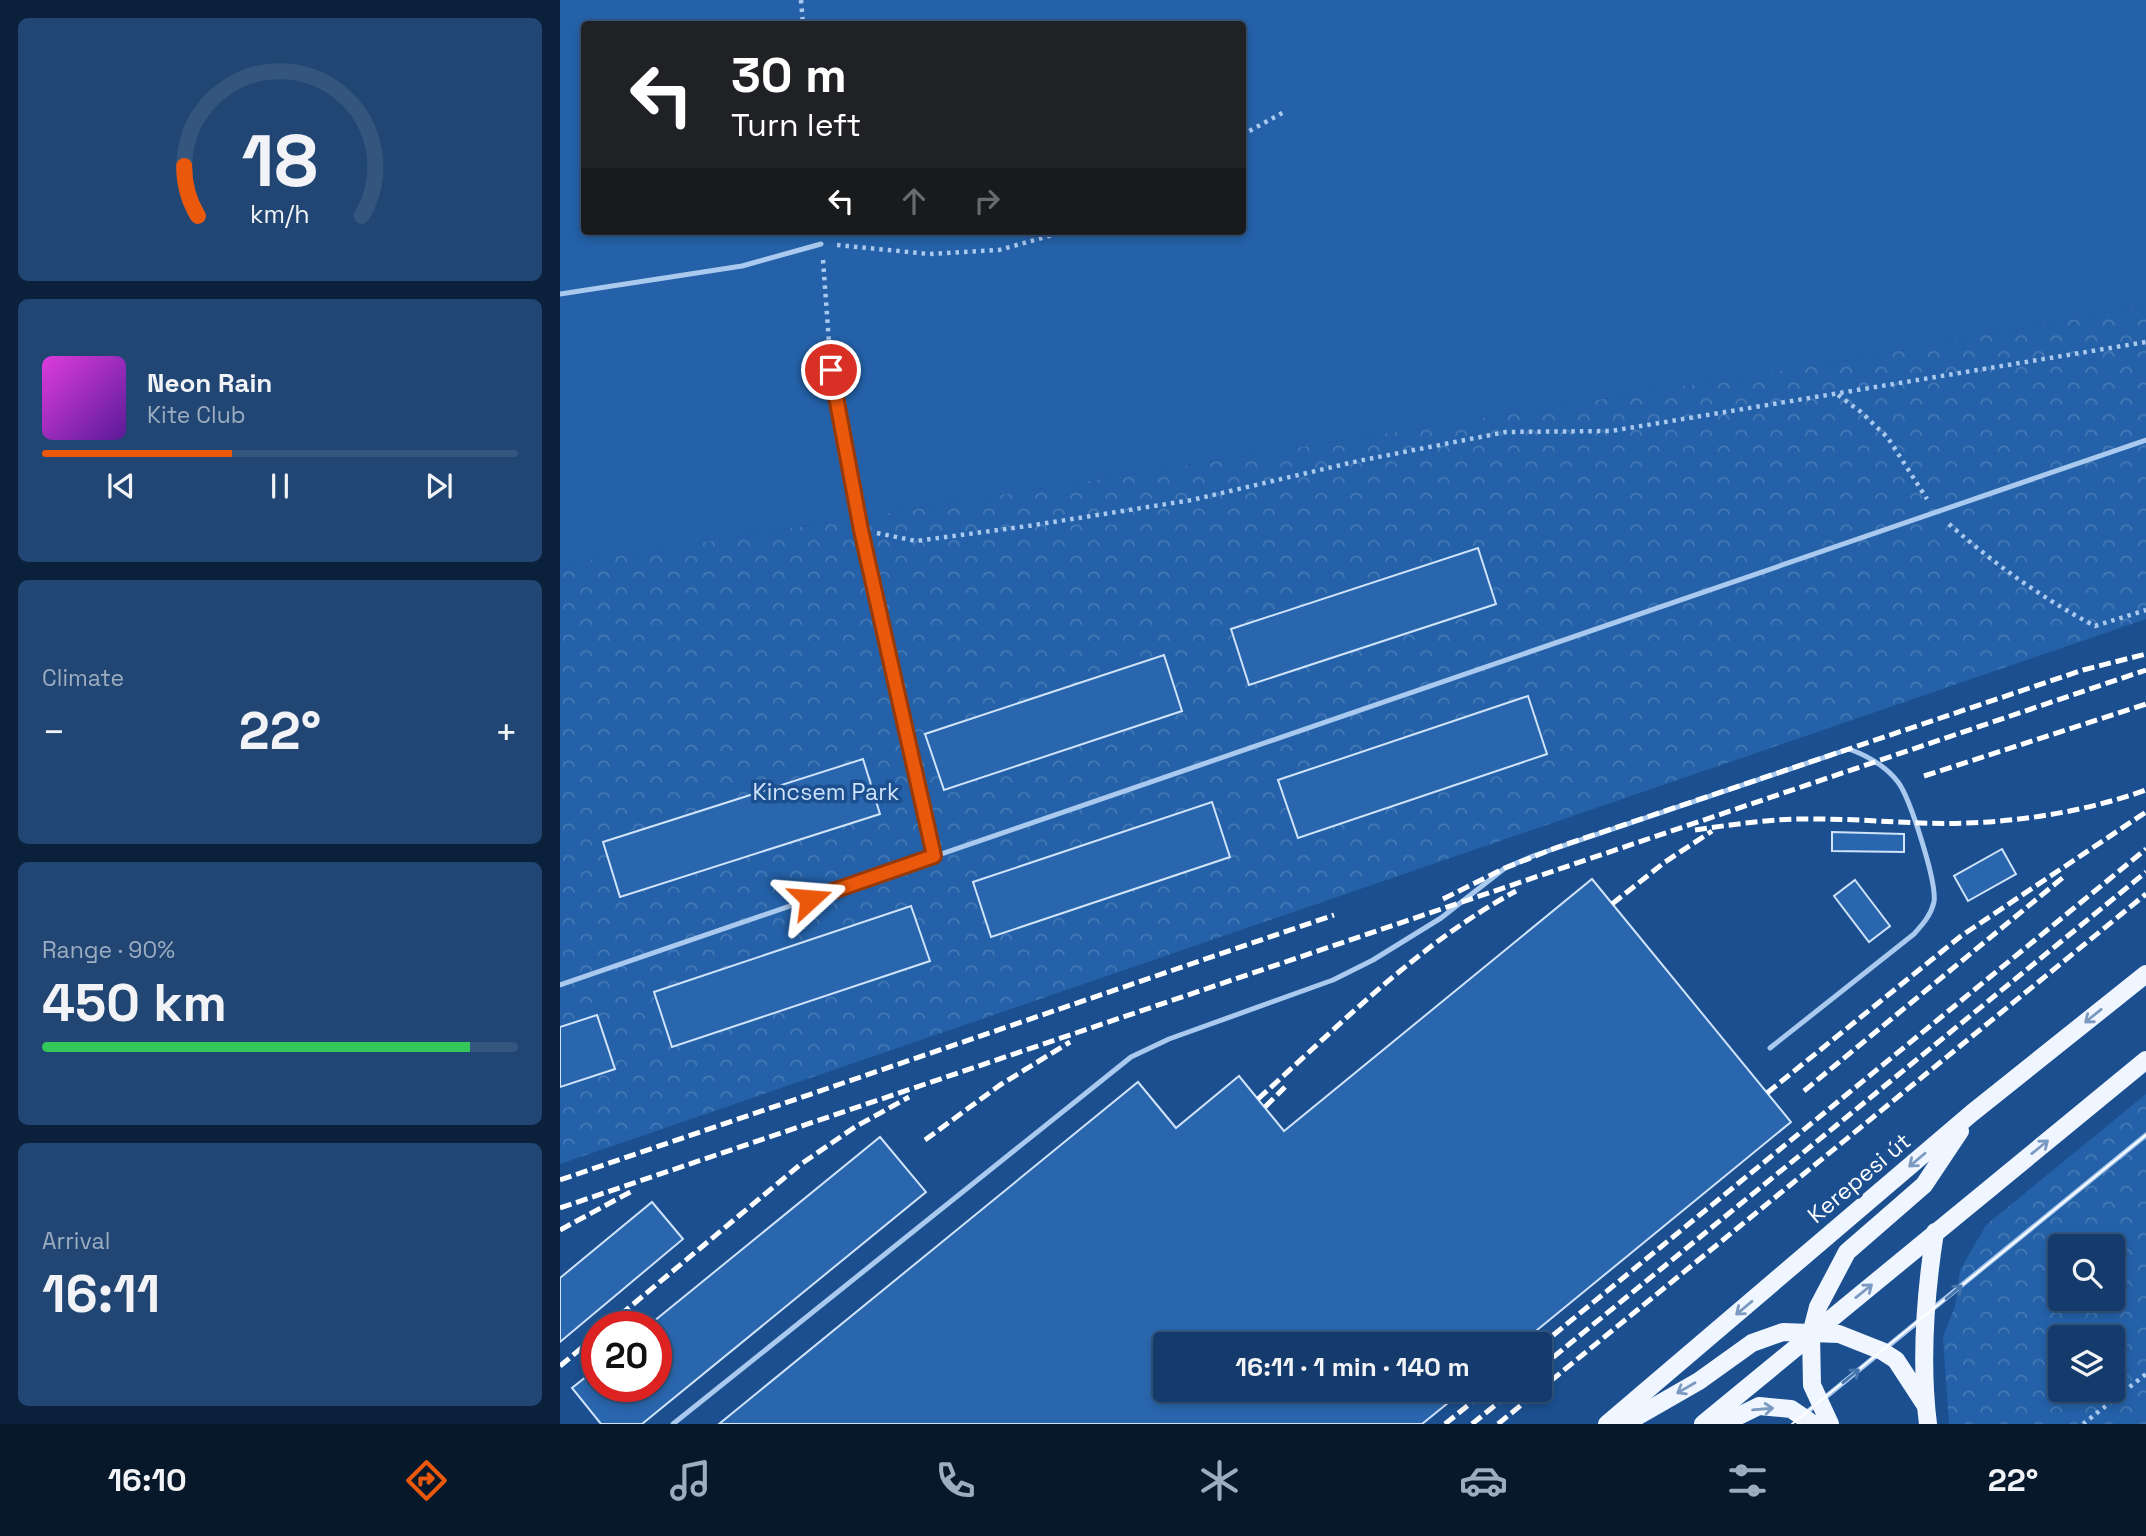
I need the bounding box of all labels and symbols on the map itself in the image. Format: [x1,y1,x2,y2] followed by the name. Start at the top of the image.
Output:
[801,340,861,400] pin
[753,777,899,807] park label: Kincsem Park
[773,862,847,936] position arrow
[2084,1009,2102,1024] one-way arrow
[1801,1126,1917,1230] street label: Kerepesi út
[2031,1139,2049,1155] one-way arrow
[1908,1153,1926,1168] one-way arrow
[1855,1283,1873,1299] one-way arrow
[1944,1284,1962,1300] one-way arrow
[1735,1300,1753,1316] one-way arrow
[581,1311,672,1402] speed limit sign: 20
[1841,1368,1859,1384] one-way arrow
[1676,1381,1696,1395] one-way arrow
[1751,1402,1774,1415] one-way arrow

